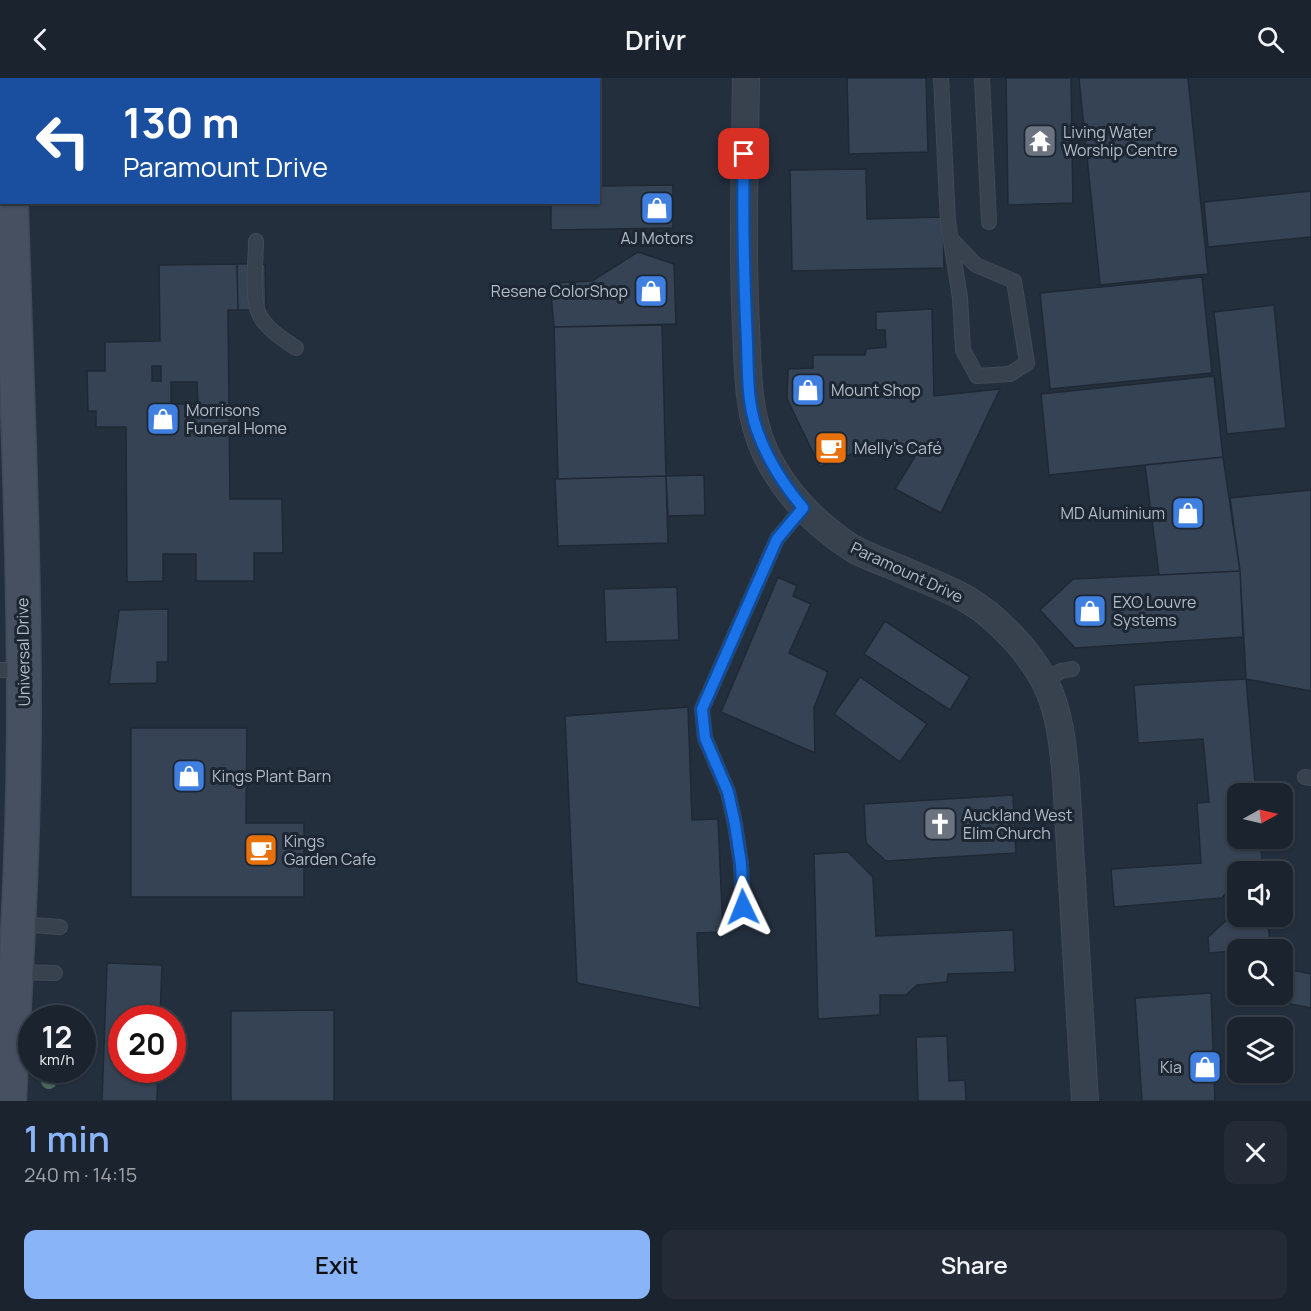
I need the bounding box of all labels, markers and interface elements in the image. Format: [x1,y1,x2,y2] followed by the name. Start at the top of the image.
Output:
[625,21,686,58] text: Drivr
[24,23,57,56] icon: back
[1254,23,1287,56] icon: search
[123,93,240,151] text: 130 m
[24,102,102,180] icon: left
[1063,121,1178,161] place label: Living Water Worship Centre
[1022,123,1058,159] temple icon: Living Water Worship Centre
[718,128,769,179] pin
[727,137,760,170] icon: arrive
[123,148,328,185] text: Paramount Drive
[639,190,675,226] shop icon: AJ Motors
[620,227,694,249] place label: AJ Motors
[633,273,669,309] shop icon: Resene ColorShop
[491,280,628,302] place label: Resene ColorShop
[790,372,826,408] shop icon: Mount Shop
[831,379,921,401] place label: Mount Shop
[186,399,287,439] place label: Morrisons Funeral Home
[145,401,181,437] shop icon: Morrisons Funeral Home
[813,430,849,466] cafe icon: Melly's Café
[854,437,942,459] place label: Melly's Café
[1170,495,1206,531] shop icon: MD Aluminium
[1061,502,1165,524] place label: MD Aluminium
[847,536,967,608] street label: Paramount Drive
[1113,591,1196,631] place label: EXO Louvre Systems
[1072,593,1108,629] shop icon: EXO Louvre Systems
[11,597,35,707] street label: Universal Drive
[171,758,207,794] shop icon: Kings Plant Barn
[212,765,331,787] place label: Kings Plant Barn
[1227,783,1293,849] north arrow
[1227,783,1293,1083] map controls
[963,804,1072,844] place label: Auckland West Elim Church
[922,806,958,842] church icon: Auckland West Elim Church
[284,830,376,870] place label: Kings Garden Cafe
[243,832,279,868] cafe icon: Kings Garden Cafe
[1227,861,1293,927] button: sound
[711,875,775,939] position arrow
[1227,939,1293,1005] button: search
[108,1005,186,1083] speed limit sign: 20
[41,1016,73,1057] text: 12
[1227,1017,1293,1083] button: layers
[40,1049,74,1070] text: km/h
[1187,1049,1223,1085] shop icon: Kia
[1160,1056,1182,1078] place label: Kia
[24,1114,110,1163] text: 1 min
[1224,1121,1287,1184] button: close
[24,1161,137,1188] text: 240 m · 14:15
[24,1230,650,1299] button: Exit
[662,1230,1287,1299] button: Share

